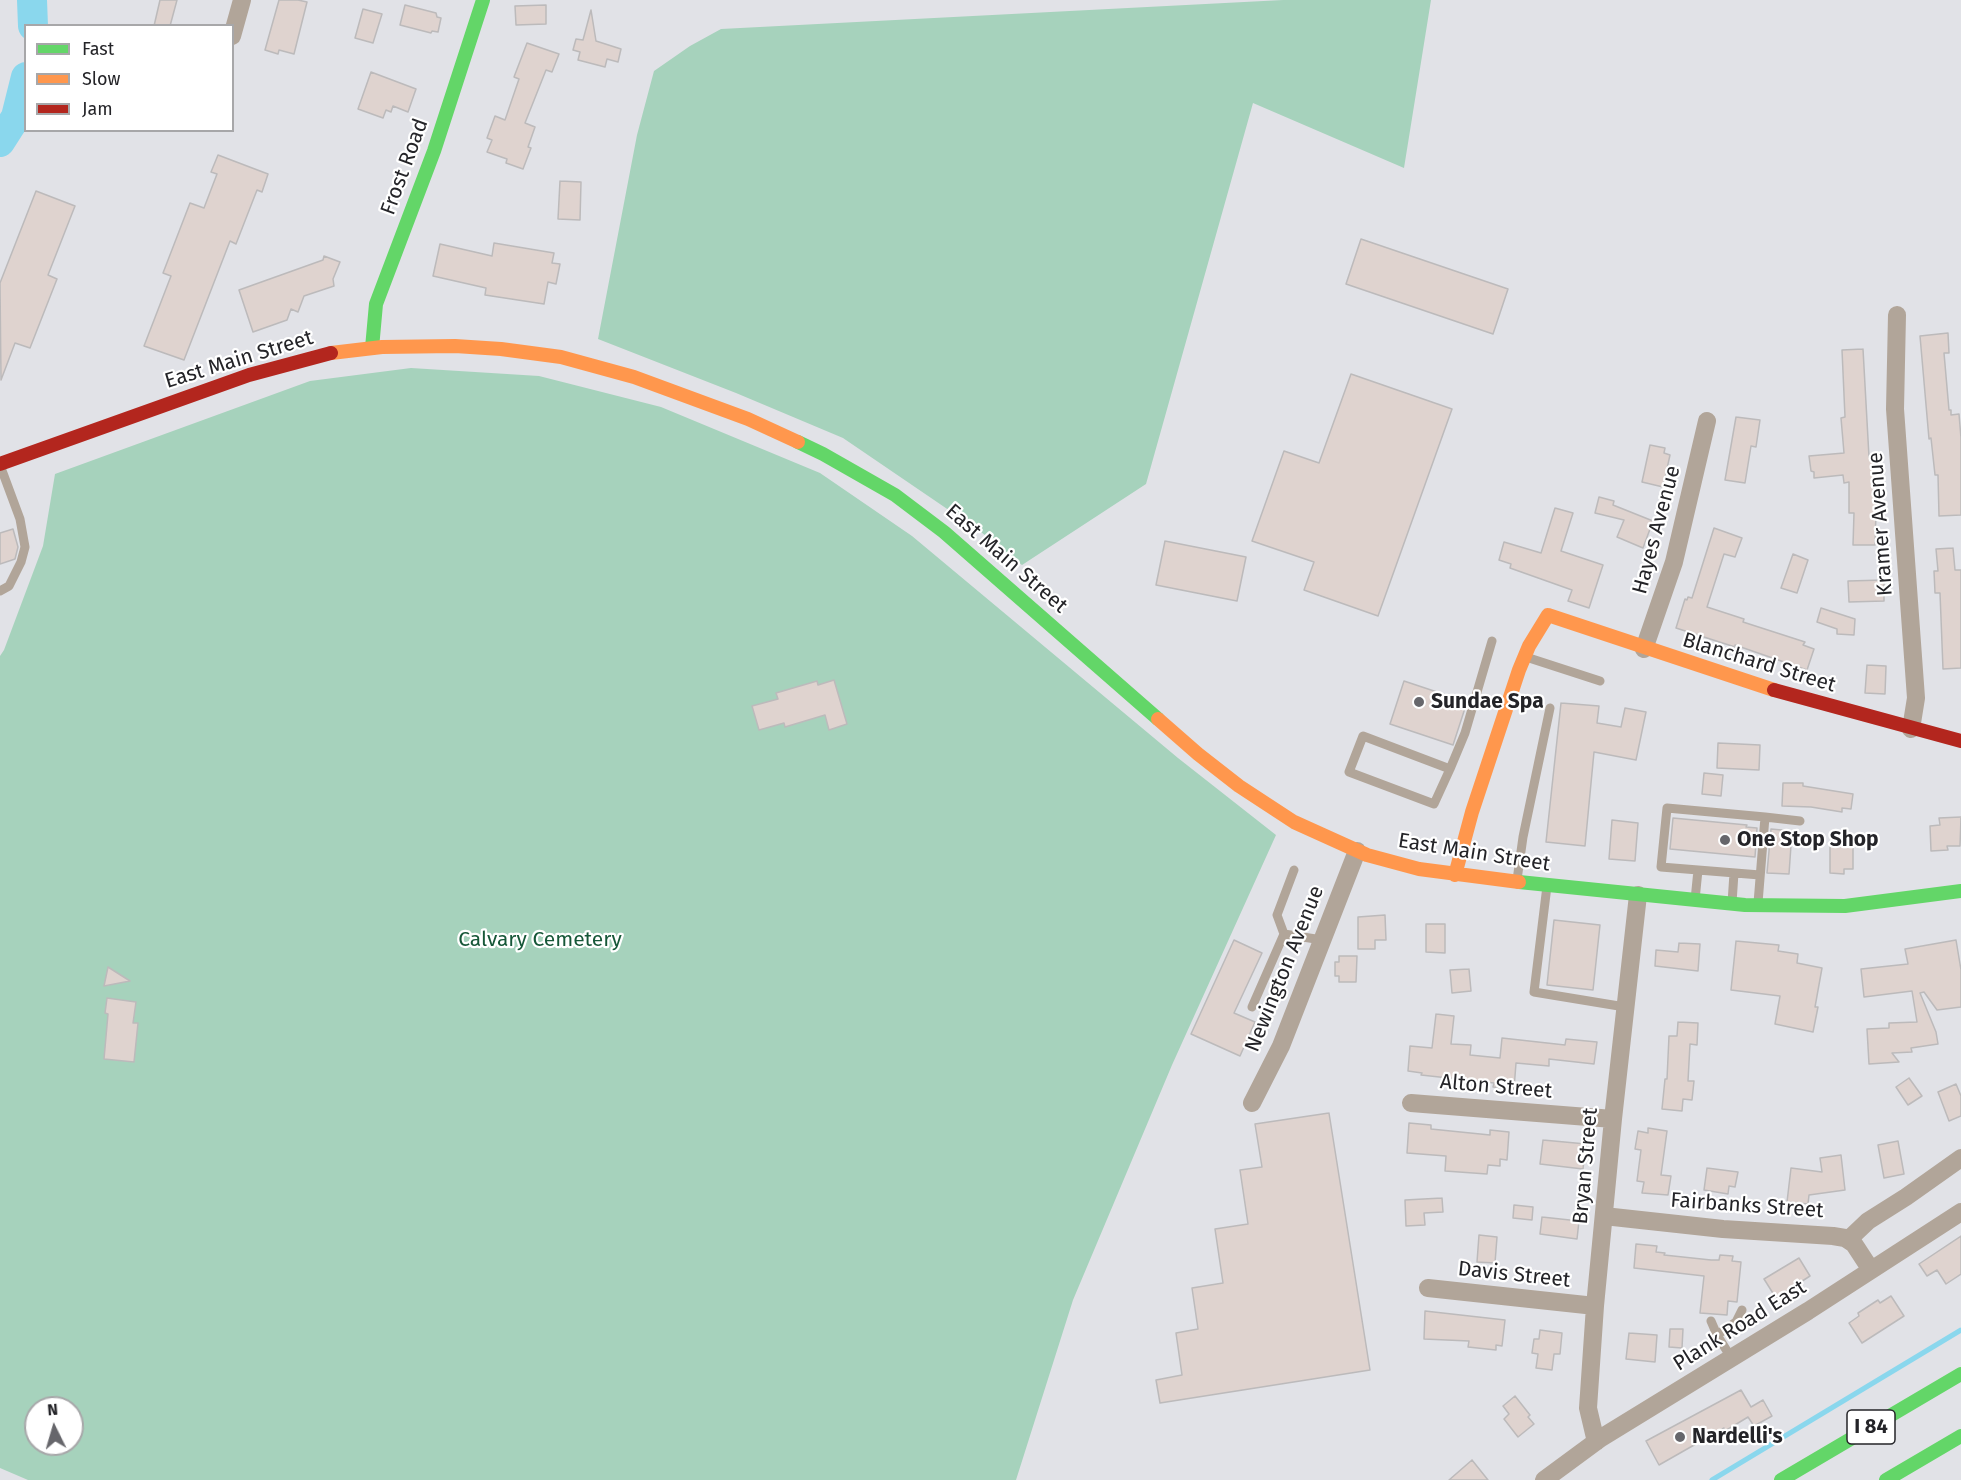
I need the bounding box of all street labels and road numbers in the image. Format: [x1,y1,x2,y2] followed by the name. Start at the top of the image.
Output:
[376,115,434,219] street label: Frost Road
[162,325,316,395] street label: East Main Street
[1863,451,1899,597] street label: Kramer Avenue
[1628,463,1686,597] street label: Hayes Avenue
[940,499,1072,619] street label: East Main Street
[1679,628,1839,698] street label: Blanchard Street
[1396,829,1552,877] street label: East Main Street
[1240,882,1330,1056] street label: Newington Avenue
[1439,1070,1553,1104] street label: Alton Street
[1568,1107,1604,1225] street label: Bryan Street
[1670,1188,1824,1224] street label: Fairbanks Street
[1456,1257,1572,1293] street label: Davis Street
[1669,1275,1811,1377] street label: Plank Road East
[1847,1410,1895,1444] road number: I 84

